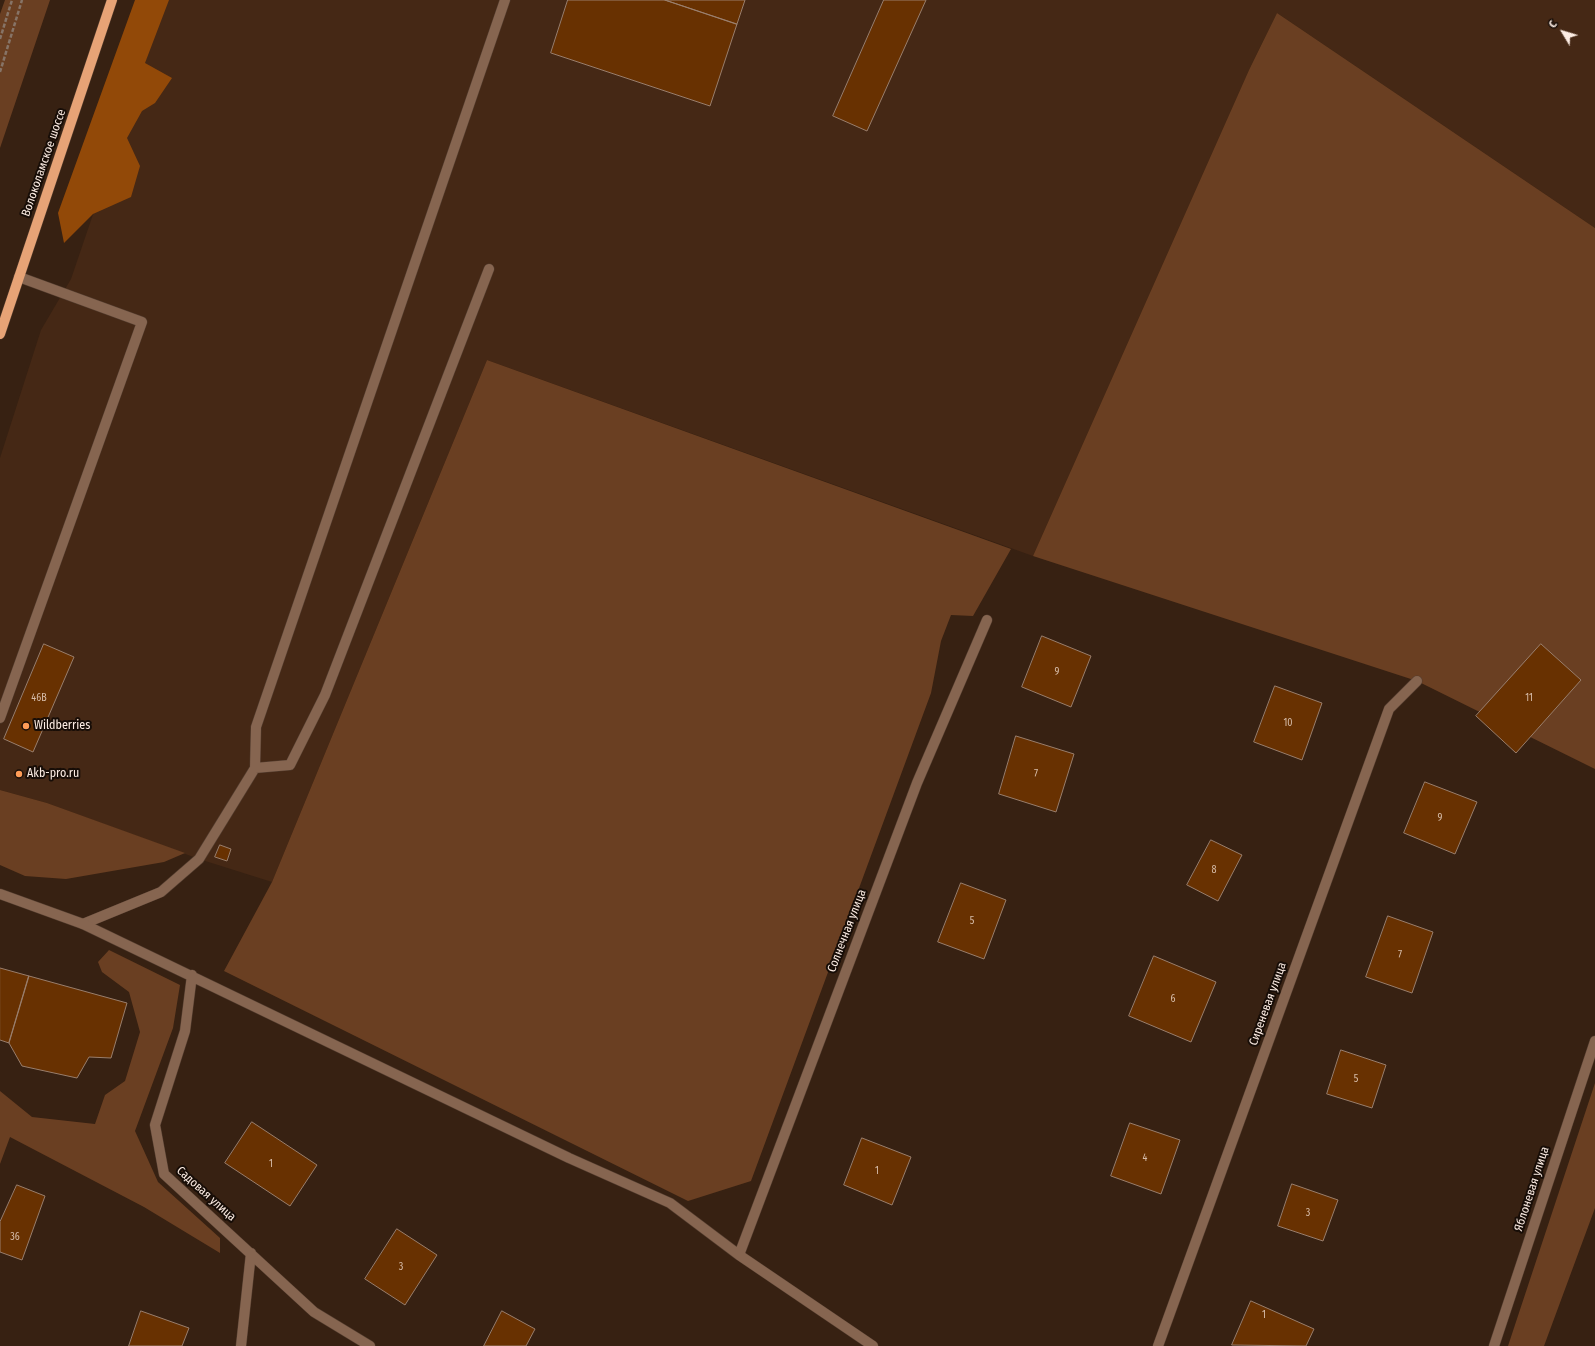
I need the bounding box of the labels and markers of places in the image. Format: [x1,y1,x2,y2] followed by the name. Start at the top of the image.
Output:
[34,719,90,733] place label: Wildberries
[21,721,31,731] marker: Wildberries
[27,767,79,781] place label: Akb-pro.ru
[14,769,24,779] marker: Akb-pro.ru

